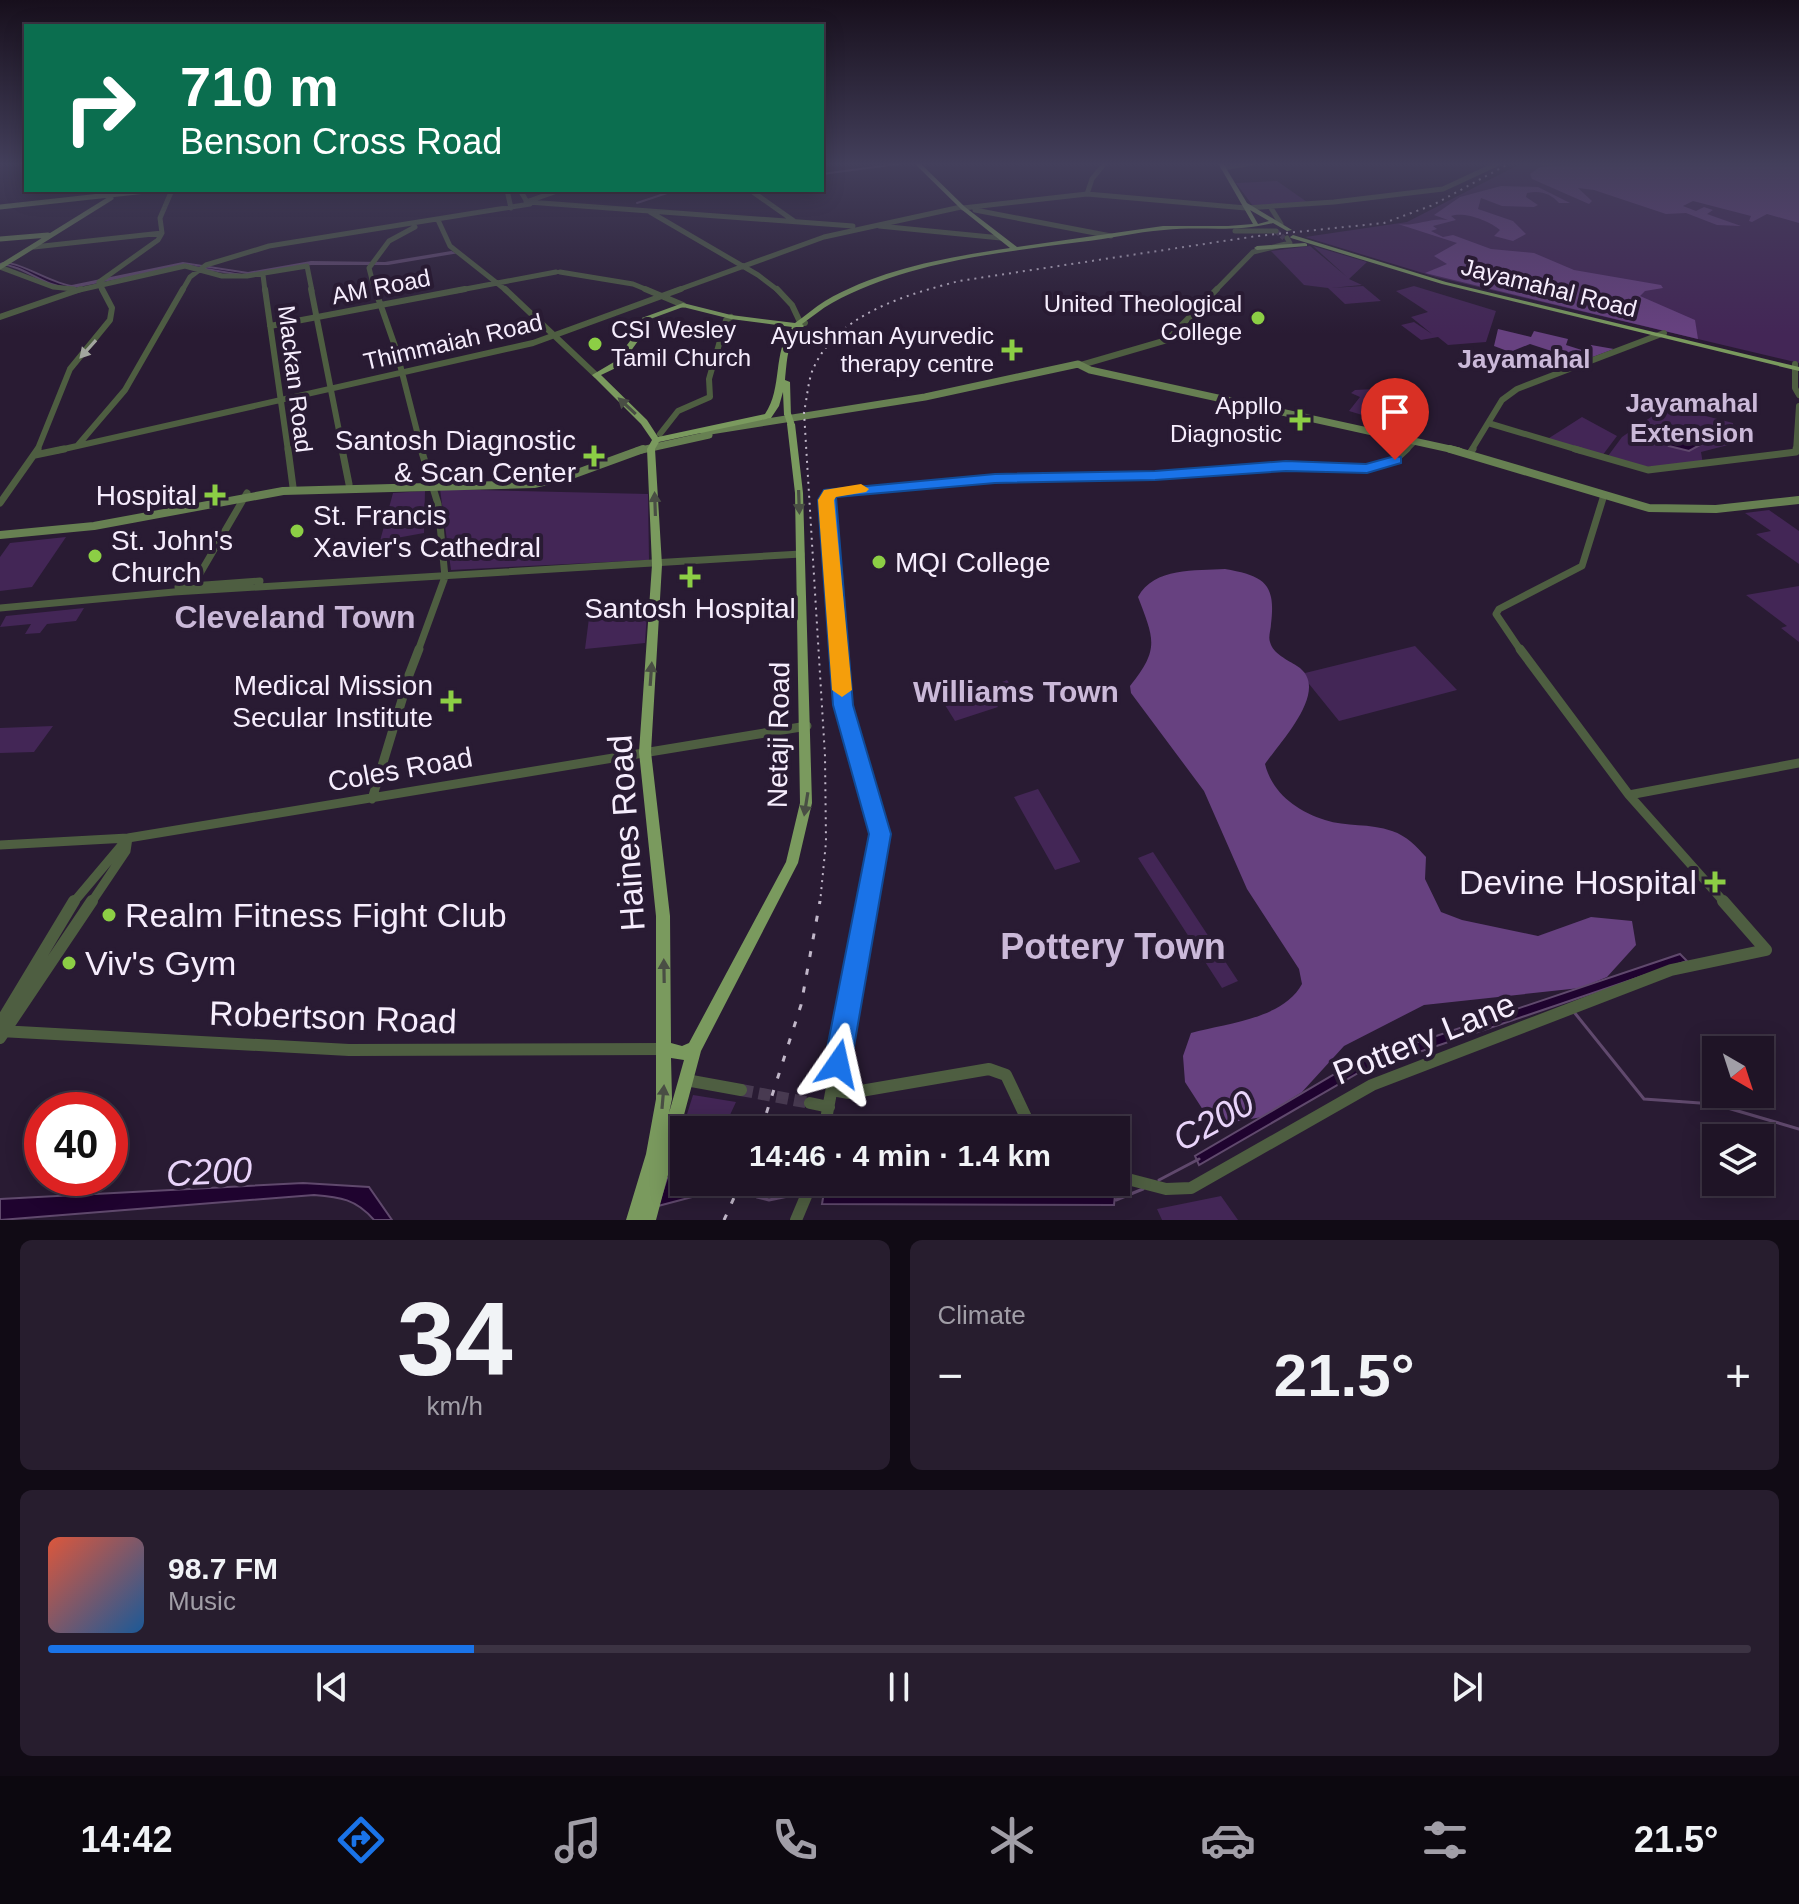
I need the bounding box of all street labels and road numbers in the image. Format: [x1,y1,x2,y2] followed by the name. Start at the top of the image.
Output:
[1458,253,1640,322] street label: Jayamahal Road
[329,264,433,309] street label: AM Road
[273,304,318,454] street label: Mackan Road
[361,308,545,375] street label: Thimmaiah Road
[762,662,795,808] street label: Netaji Road
[600,734,652,932] street label: Haines Road
[325,742,475,797] street label: Coles Road
[1328,984,1520,1092] street label: Pottery Lane
[209,994,457,1040] street label: Robertson Road

